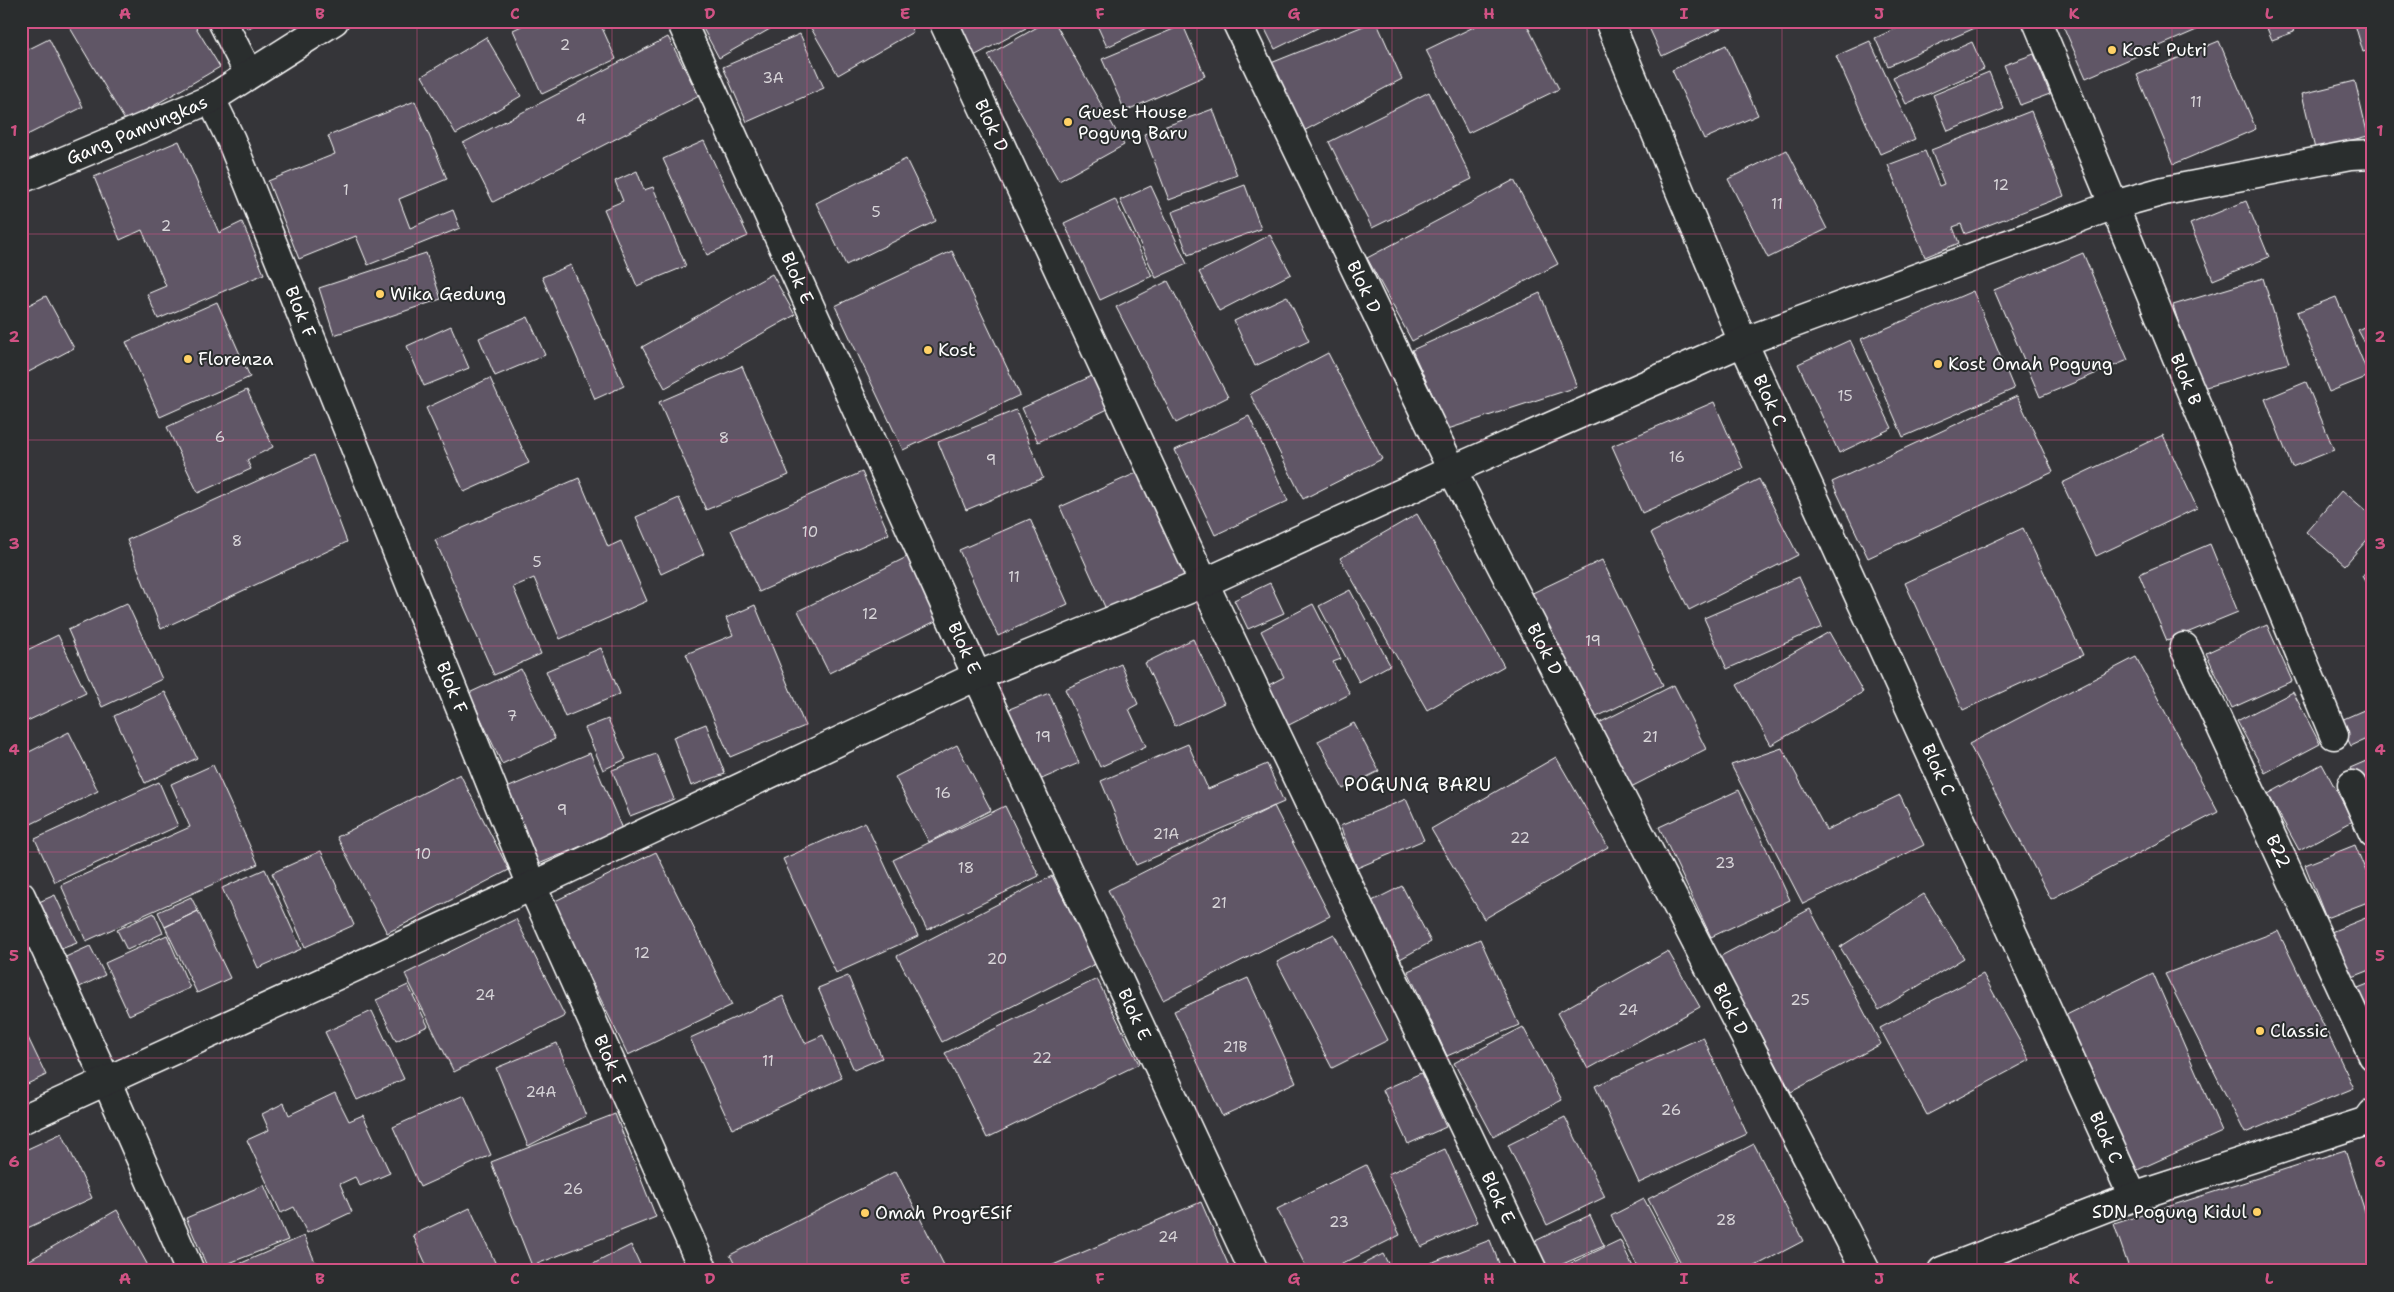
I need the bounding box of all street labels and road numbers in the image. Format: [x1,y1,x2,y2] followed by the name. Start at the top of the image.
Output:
[63,90,211,170] street label: Gang Pamungkas
[969,95,1014,156] street label: Blok D
[775,248,819,308] street label: Blok E
[1341,257,1387,317] street label: Blok D
[279,283,322,341] street label: Blok F
[2165,350,2207,409] street label: Blok B
[1747,371,1792,430] street label: Blok C
[942,618,987,678] street label: Blok E
[1521,619,1568,679] street label: Blok D
[431,658,473,717] street label: Blok F
[1916,740,1960,800] street label: Blok C
[2260,831,2296,872] street label: B22
[1707,979,1754,1039] street label: Blok D
[1112,984,1157,1044] street label: Blok E
[588,1031,632,1090] street label: Blok F
[2084,1108,2128,1167] street label: Blok C
[1475,1168,1521,1228] street label: Blok E

